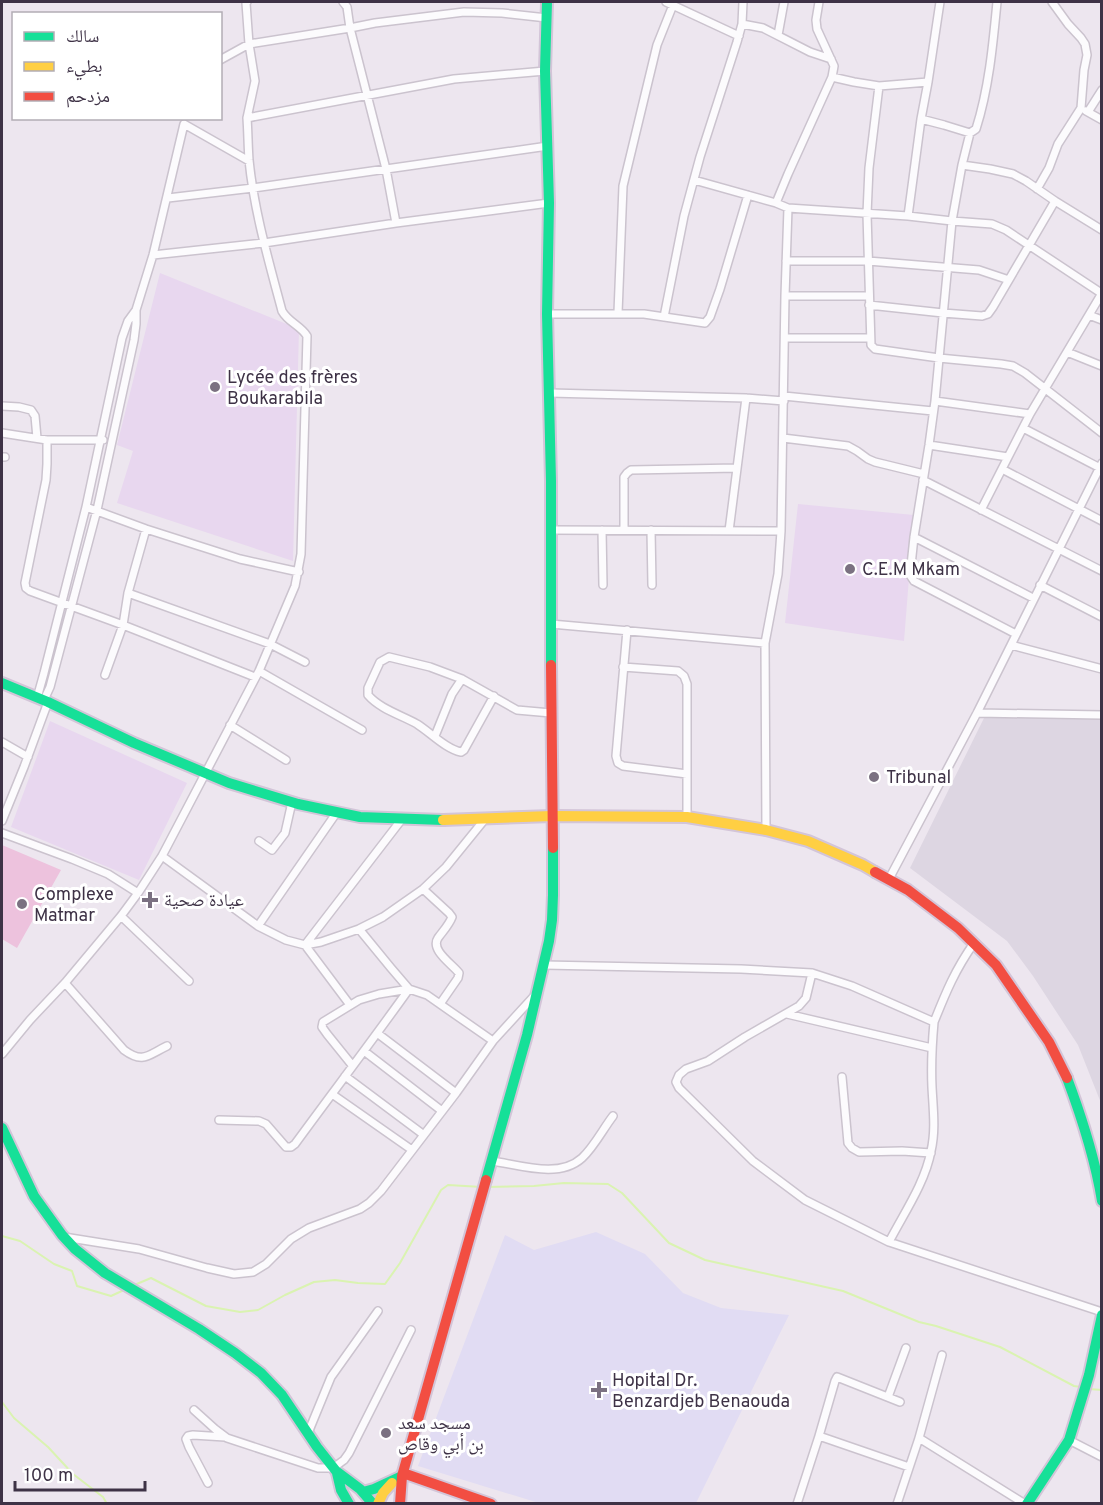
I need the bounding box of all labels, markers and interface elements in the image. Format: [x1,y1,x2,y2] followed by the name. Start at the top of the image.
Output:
[12,12,222,120] legend
[66,26,99,49] text: سالك
[66,56,103,81] text: بطيء
[66,86,110,109] text: مزدحم
[227,367,358,411] place label: Lycée des frères Boukarabila
[208,380,222,394] marker: Lycée des frères Boukarabila
[862,559,960,582] place label: C.E.M Mkam
[843,562,857,576] marker: C.E.M Mkam
[886,767,951,790] place label: Tribunal
[867,770,881,784] marker: Tribunal
[34,884,114,928] place label: Complexe Matmar
[164,890,244,913] place label: عيادة صحية
[141,891,159,909] marker: عيادة صحية
[15,897,29,911] marker: Complexe Matmar
[612,1370,790,1414] place label: Hopital Dr. Benzardjeb Benaouda
[590,1381,608,1399] marker: Hopital Dr. Benzardjeb Benaouda
[398,1413,484,1459] place label: مسجد سعد بن أبي وقاص
[379,1426,393,1440] marker: مسجد سعد بن أبي وقاص
[15,1454,146,1492] scale bar
[24,1465,73,1488] text: 100 m

